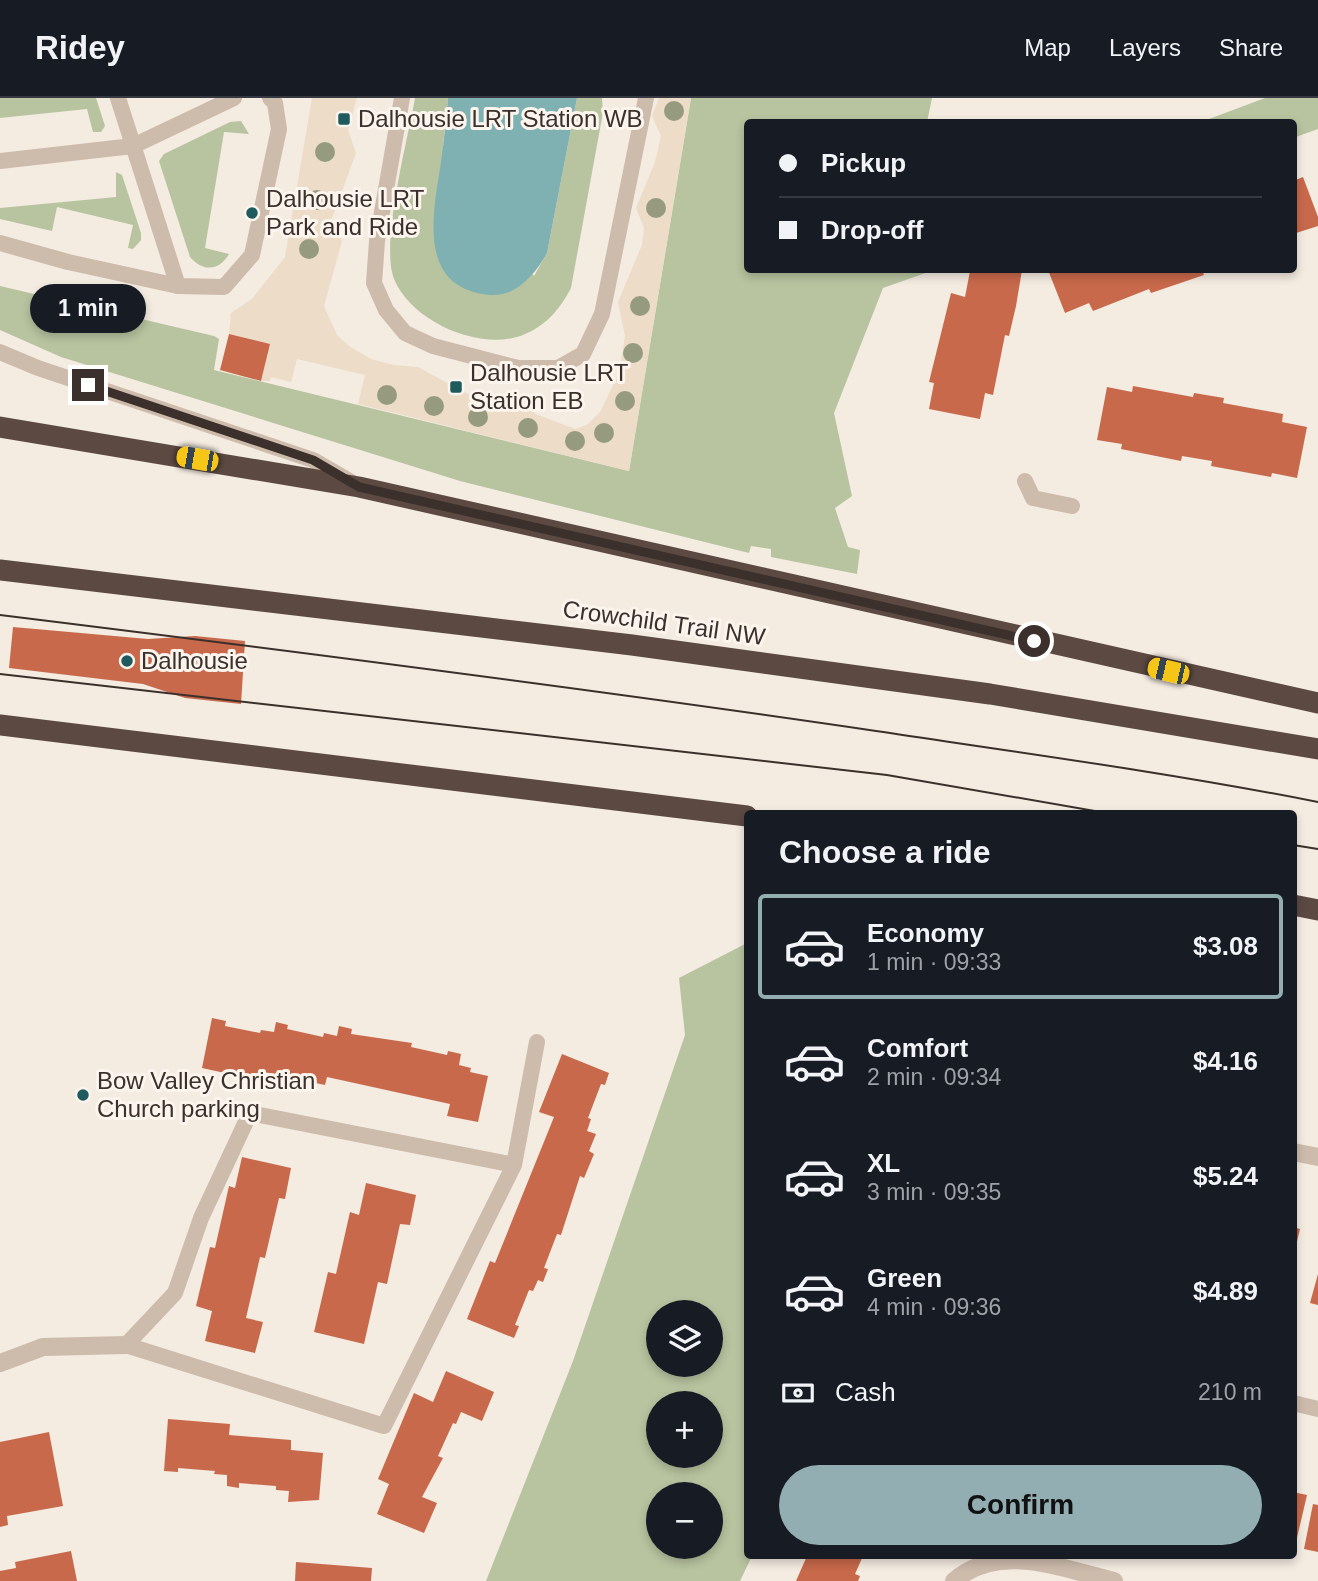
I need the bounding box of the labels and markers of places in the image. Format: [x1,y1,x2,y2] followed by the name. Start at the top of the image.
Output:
[358,105,643,132] place label: Dalhousie LRT Station WB
[336,111,352,127] marker: Dalhousie LRT Station WB
[266,185,425,240] place label: Dalhousie LRT Park and Ride
[244,205,260,221] marker: Dalhousie LRT Park and Ride
[470,359,629,414] place label: Dalhousie LRT Station EB
[448,379,464,395] marker: Dalhousie LRT Station EB
[141,647,248,674] place label: Dalhousie
[119,653,135,669] marker: Dalhousie
[97,1067,315,1122] place label: Bow Valley Christian Church parking
[75,1087,91,1103] marker: Bow Valley Christian Church parking

